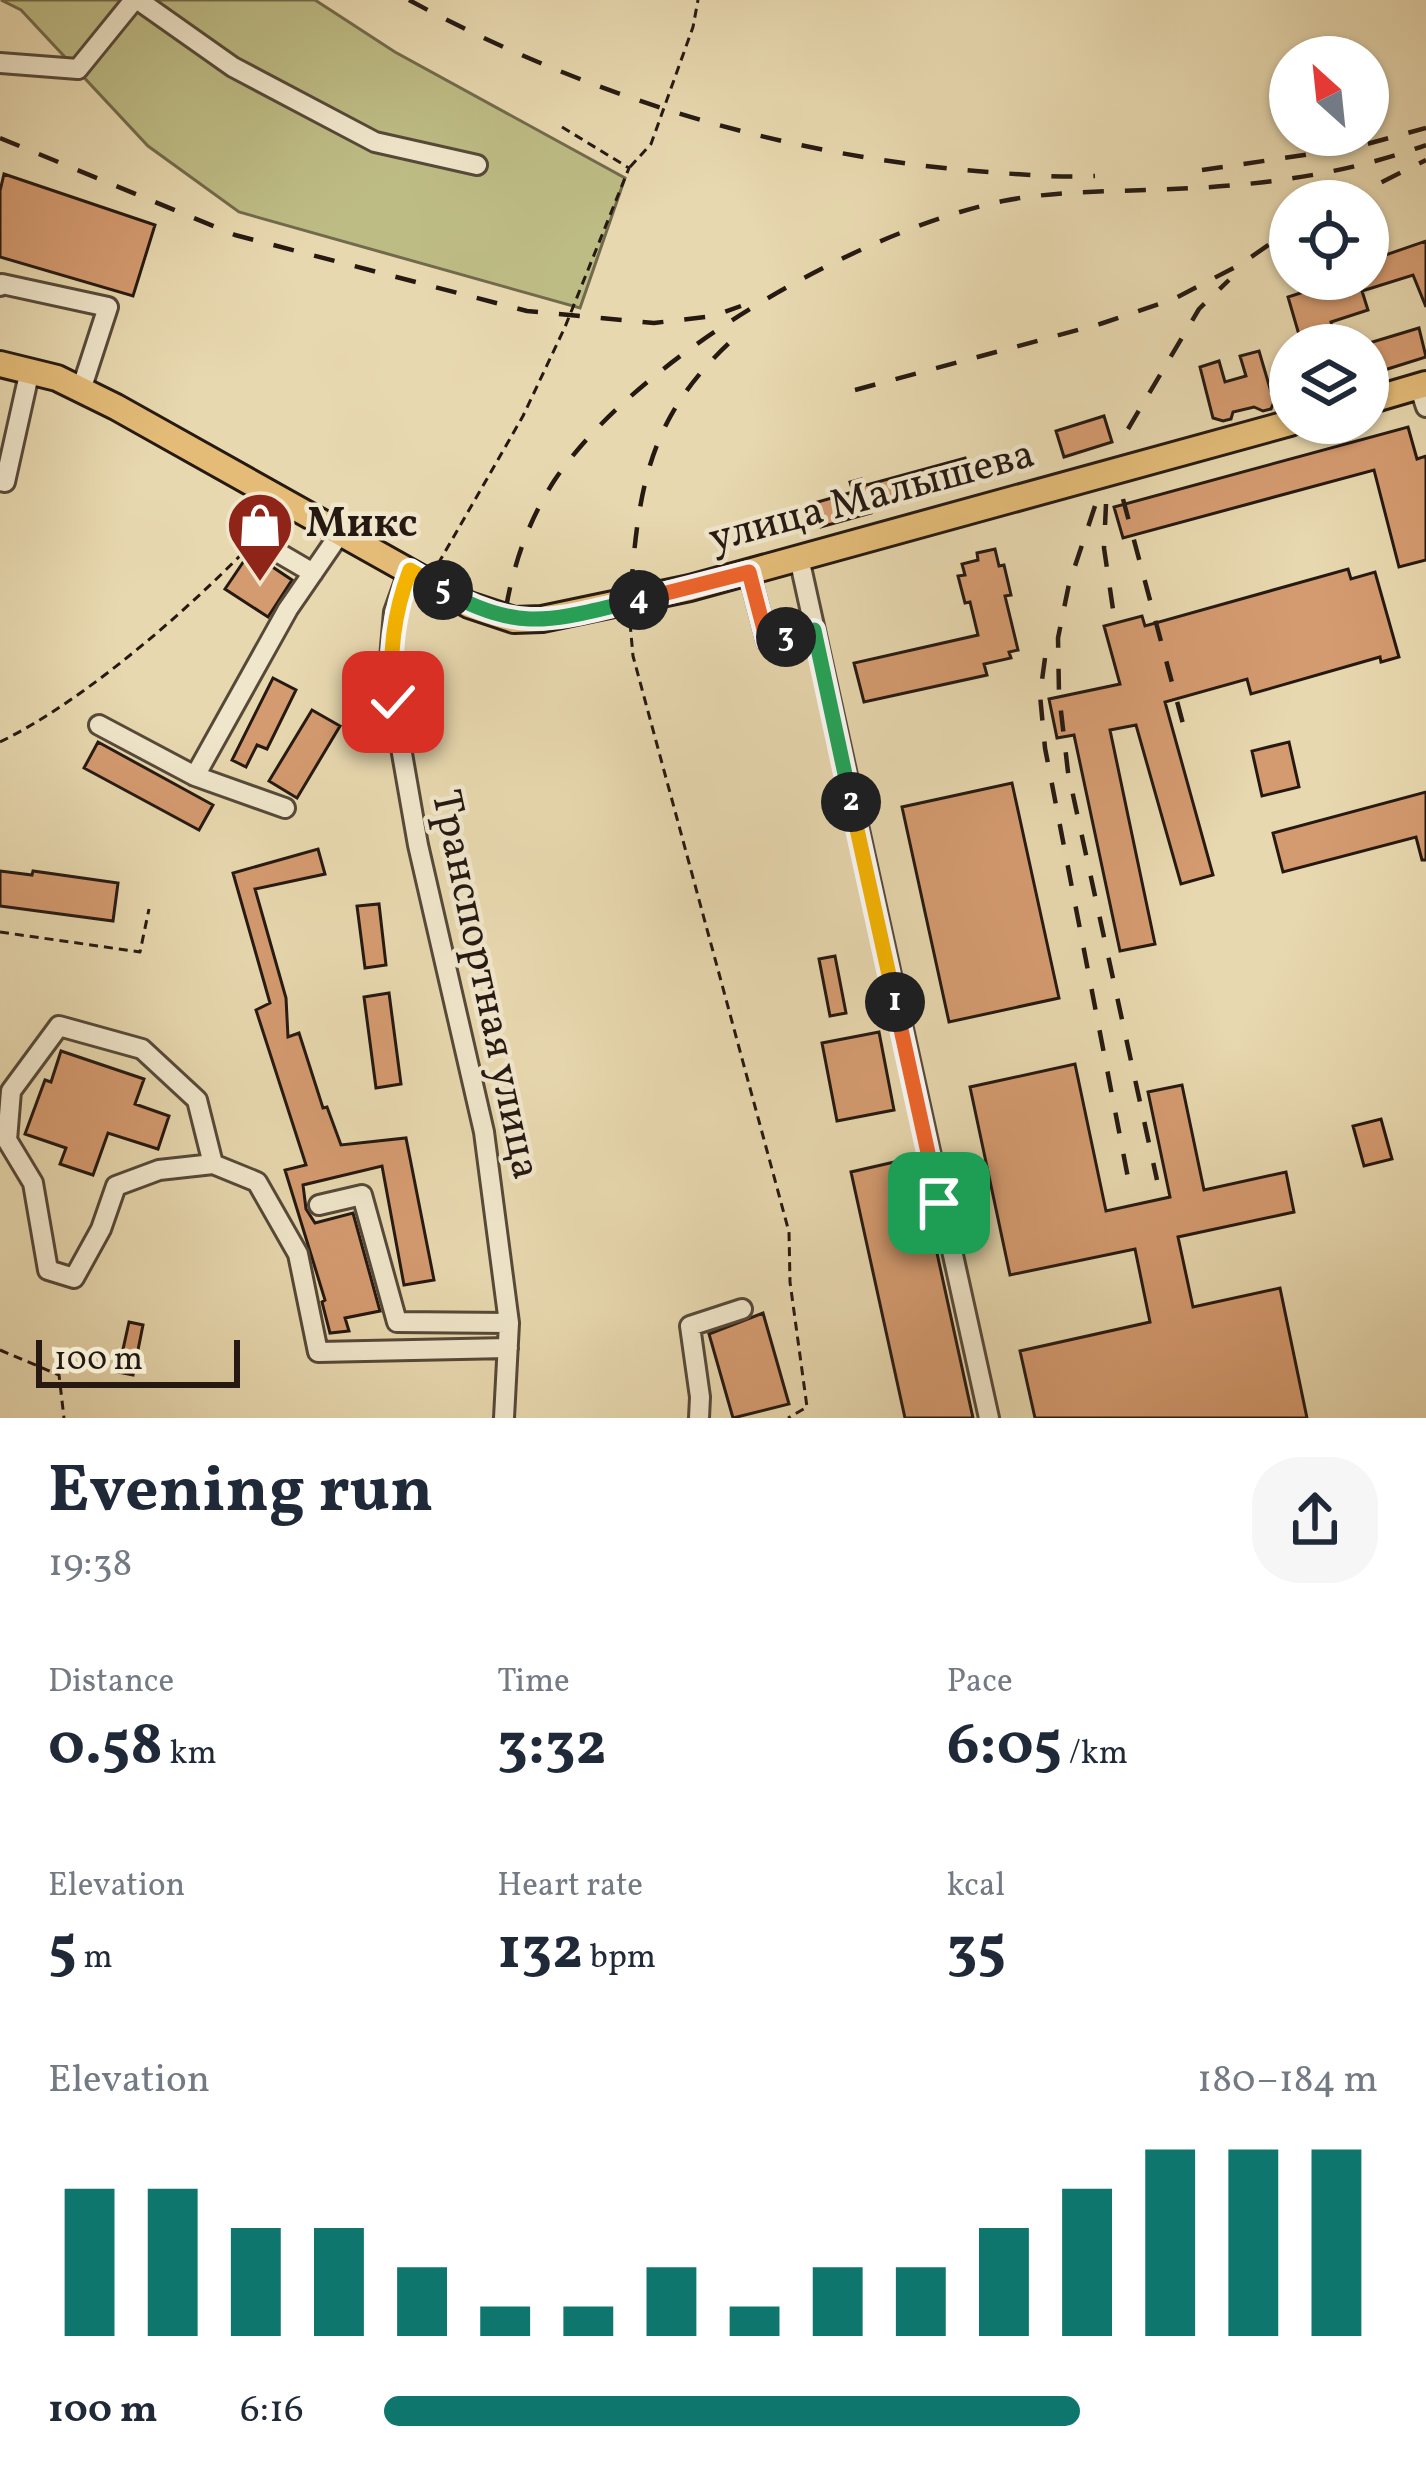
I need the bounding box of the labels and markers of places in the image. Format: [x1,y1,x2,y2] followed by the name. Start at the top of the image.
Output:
[225,490,295,584] shop icon: Микс
[306,496,418,555] place label: Микс
[413,560,473,620] pin: 5
[609,570,669,630] pin: 4
[756,607,816,667] pin: 3
[342,651,444,753] pin
[821,772,881,832] pin: 2
[865,972,925,1032] pin: 1
[888,1152,990,1254] pin

